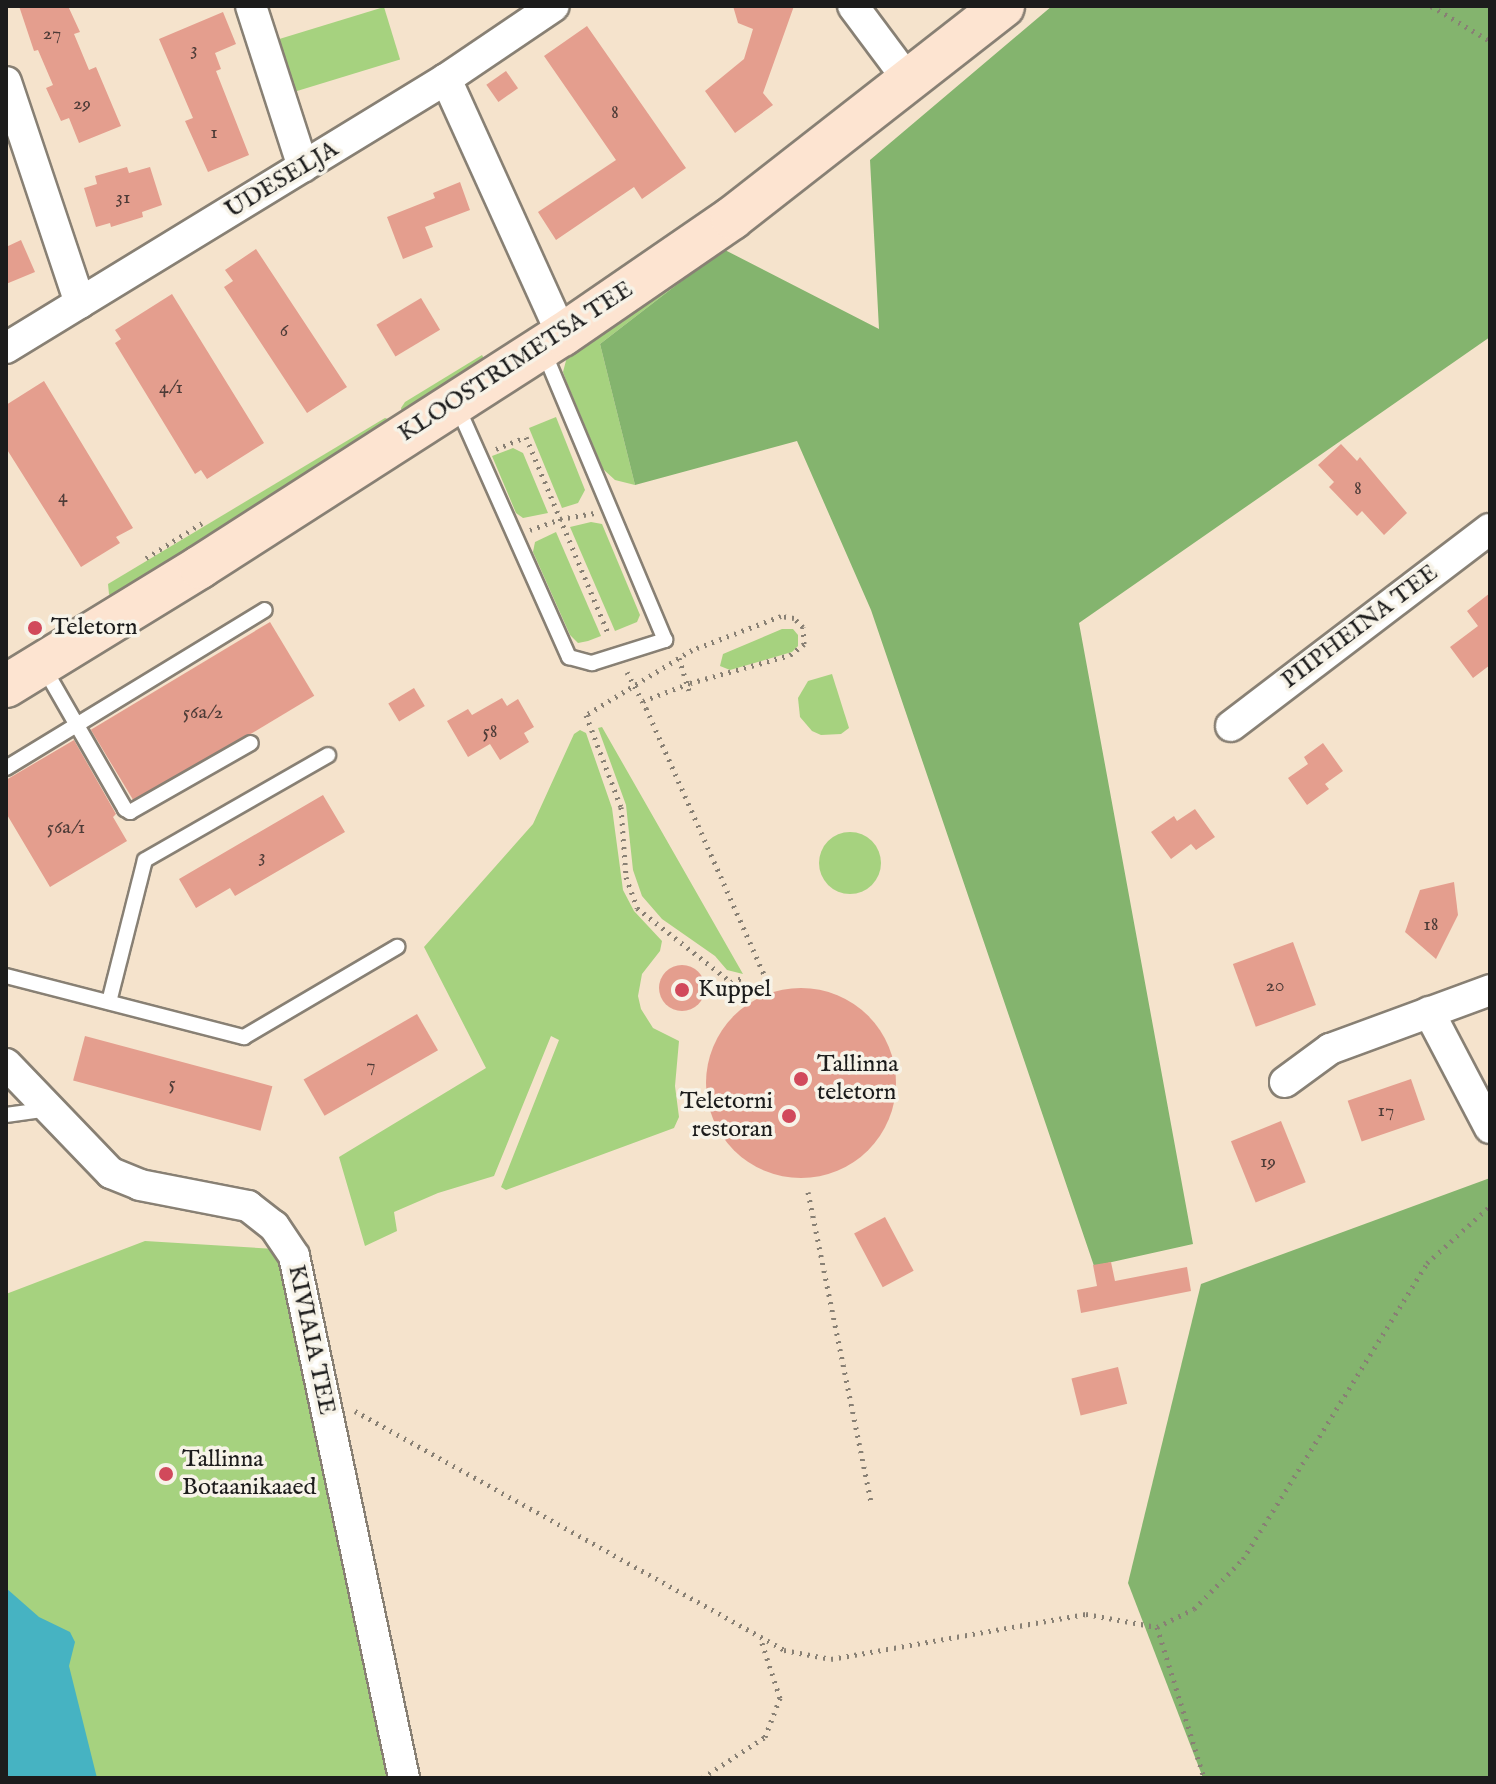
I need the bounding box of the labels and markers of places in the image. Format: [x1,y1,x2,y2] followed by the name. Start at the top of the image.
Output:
[51,614,138,642] place label: Teletorn
[26,619,44,637] marker: Teletorn
[698,976,771,1004] place label: Kuppel
[673,981,691,999] marker: Kuppel
[817,1051,899,1107] place label: Tallinna teletorn
[792,1070,810,1088] marker: Tallinna teletorn
[680,1088,773,1144] place label: Teletorni restoran
[780,1107,798,1125] marker: Teletorni restoran
[182,1446,316,1502] place label: Tallinna Botaanikaaed
[157,1465,175,1483] marker: Tallinna Botaanikaaed

